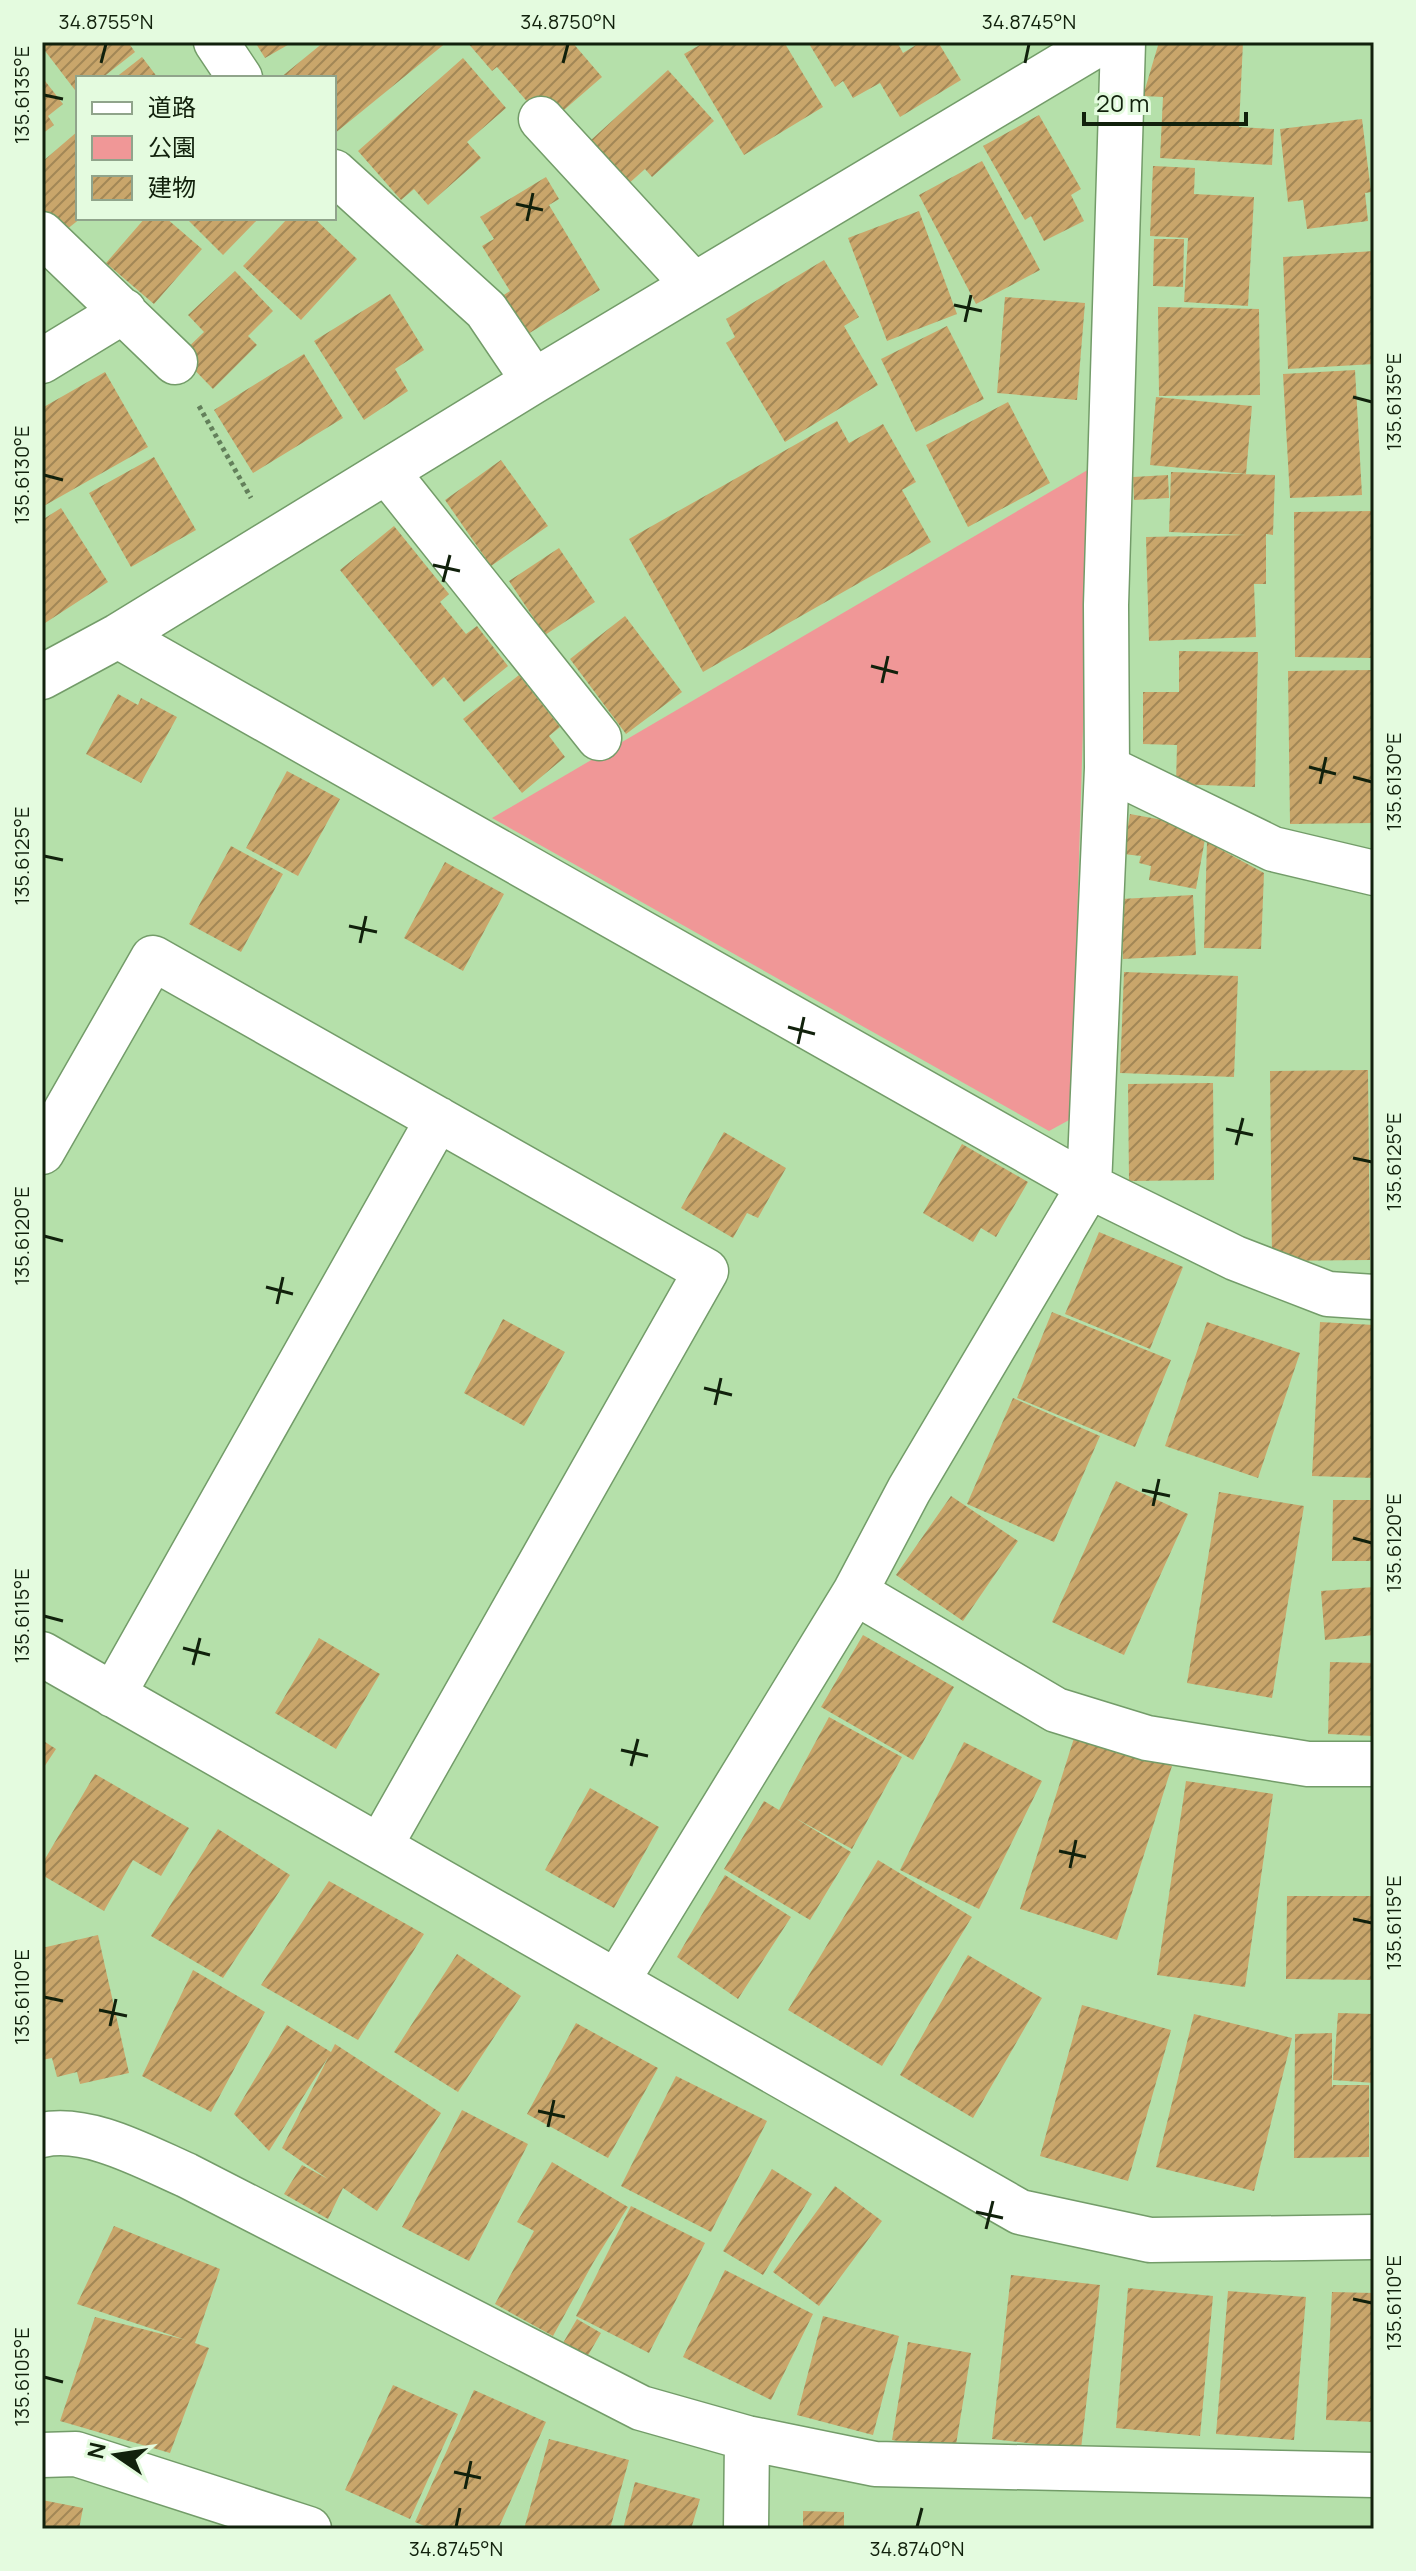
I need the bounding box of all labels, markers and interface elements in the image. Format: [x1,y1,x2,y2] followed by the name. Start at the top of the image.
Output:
[59,8,153,35] text: 34.8755°N
[520,8,616,35] text: 34.8750°N
[982,8,1076,35] text: 34.8745°N
[8,46,35,144] text: 135.6135°E
[76,76,336,220] legend
[1084,76,1246,126] scale bar
[1096,86,1149,119] text: 20 m
[148,90,196,123] text: 道路
[148,130,196,163] text: 公園
[148,170,196,203] text: 建物
[1380,353,1407,451] text: 135.6135°E
[8,425,35,525] text: 135.6130°E
[1380,732,1407,832] text: 135.6130°E
[8,807,35,905] text: 135.6125°E
[1380,1113,1407,1211] text: 135.6125°E
[8,1186,35,1286] text: 135.6120°E
[1380,1493,1407,1593] text: 135.6120°E
[8,1568,35,1664] text: 135.6115°E
[1380,1875,1407,1971] text: 135.6115°E
[8,1949,35,2045] text: 135.6110°E
[1380,2255,1407,2351] text: 135.6110°E
[8,2327,35,2427] text: 135.6105°E
[76,2415,156,2495] north arrow
[80,2439,113,2462] text: N
[409,2535,503,2562] text: 34.8745°N
[869,2535,965,2562] text: 34.8740°N

